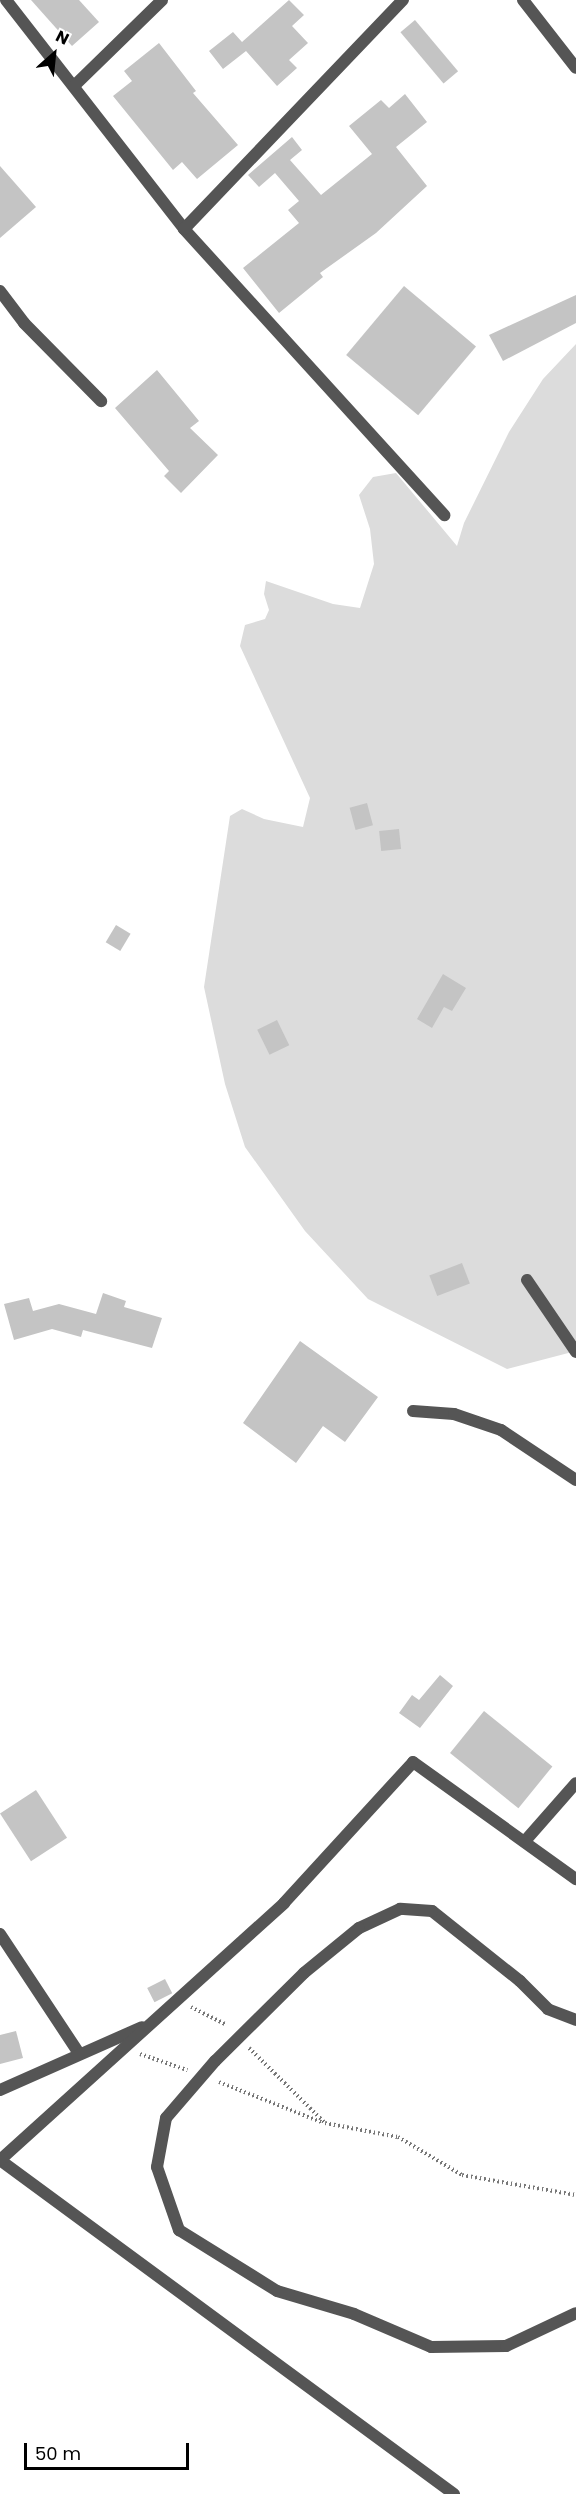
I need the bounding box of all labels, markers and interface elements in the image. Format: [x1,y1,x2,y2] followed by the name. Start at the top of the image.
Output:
[24,24,84,84] north arrow
[52,25,73,50] text: N
[27,2431,192,2469] scale bar
[35,2441,81,2466] text: 50 m

